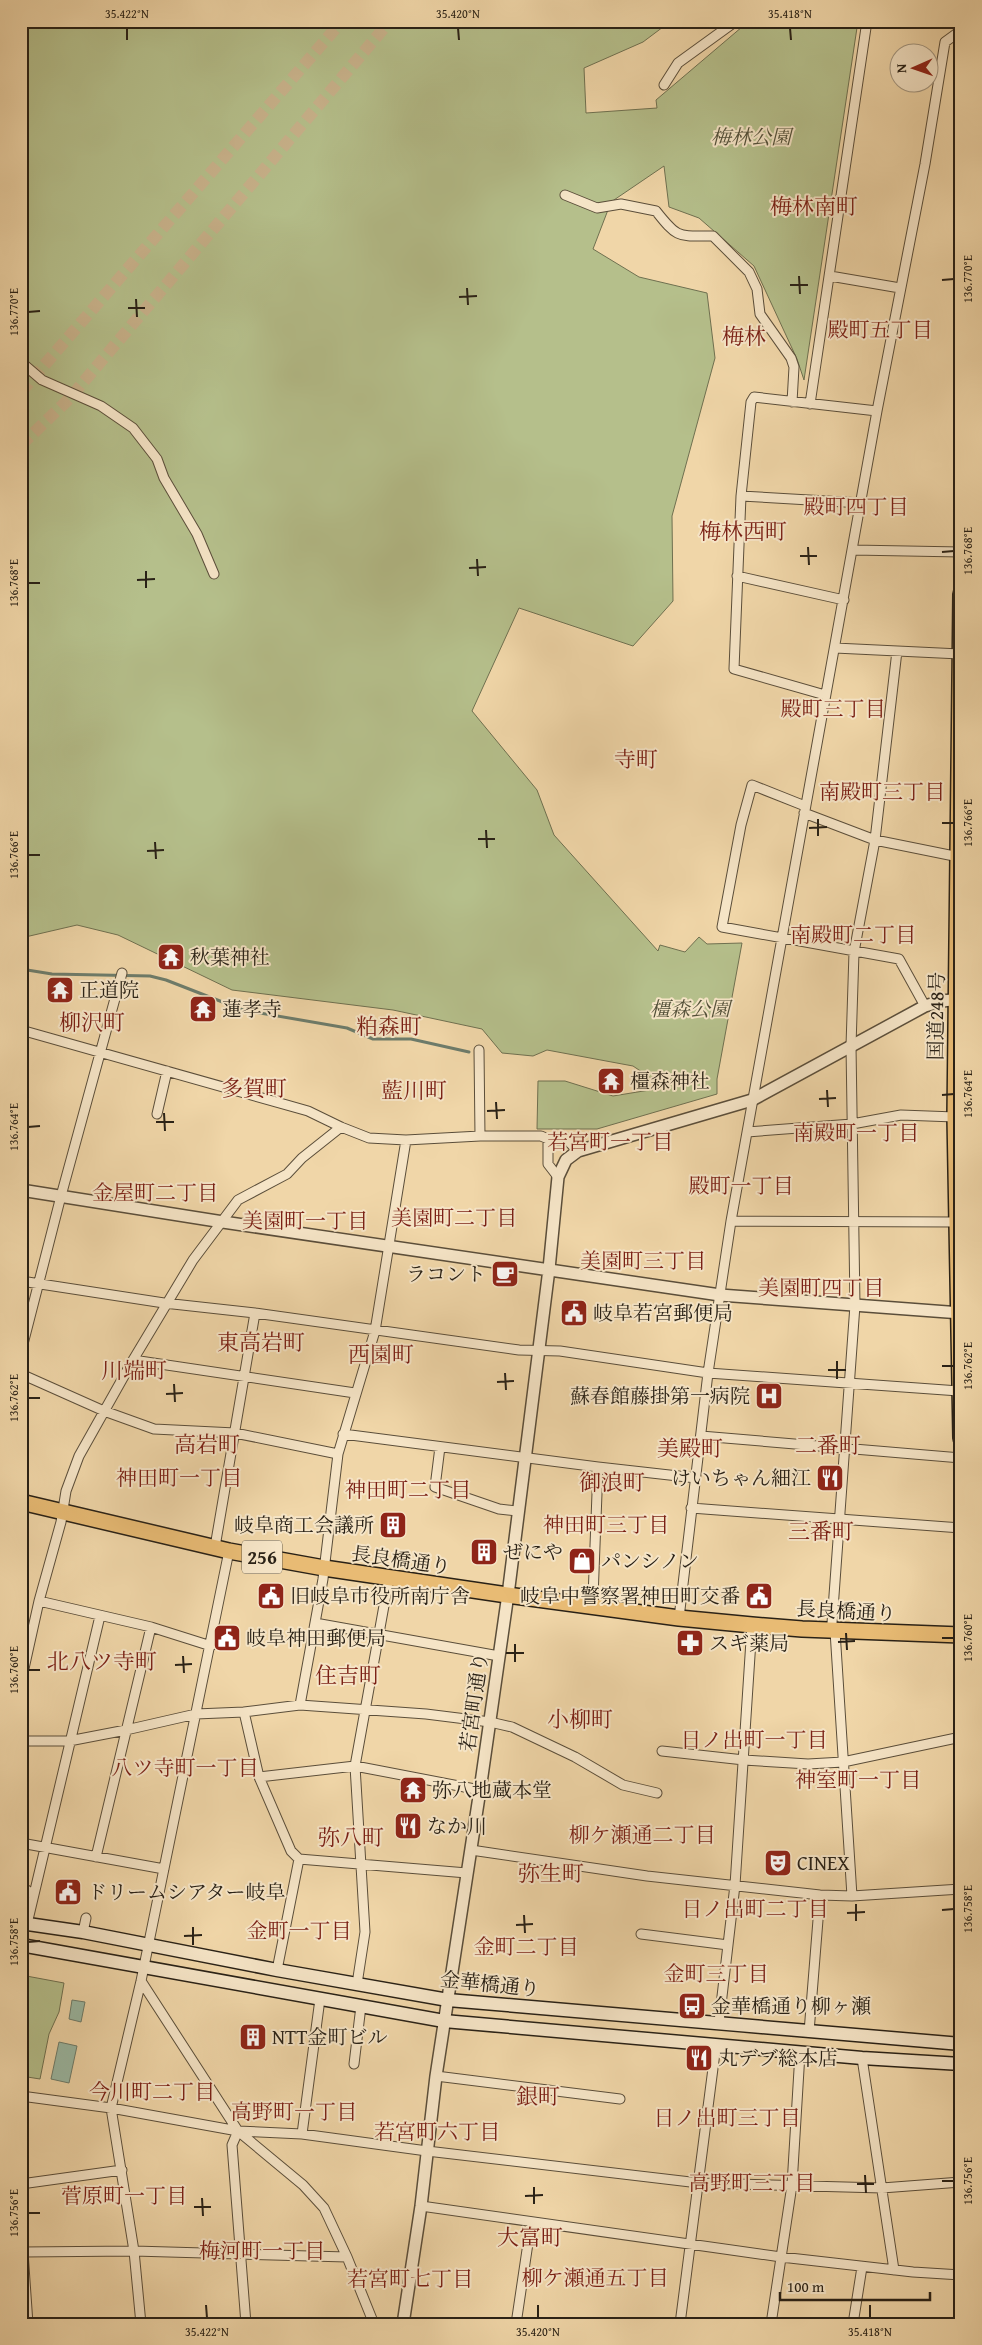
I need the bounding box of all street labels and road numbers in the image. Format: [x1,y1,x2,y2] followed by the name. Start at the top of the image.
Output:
[920,971,951,1061] street label: 国道248号
[350,1538,453,1581] street label: 長良橋通り
[242,1540,282,1574] road number: 256
[795,1593,897,1628] street label: 長良橋通り
[452,1650,495,1753] street label: 若宮町通り
[439,1964,541,2003] street label: 金華橋通り

